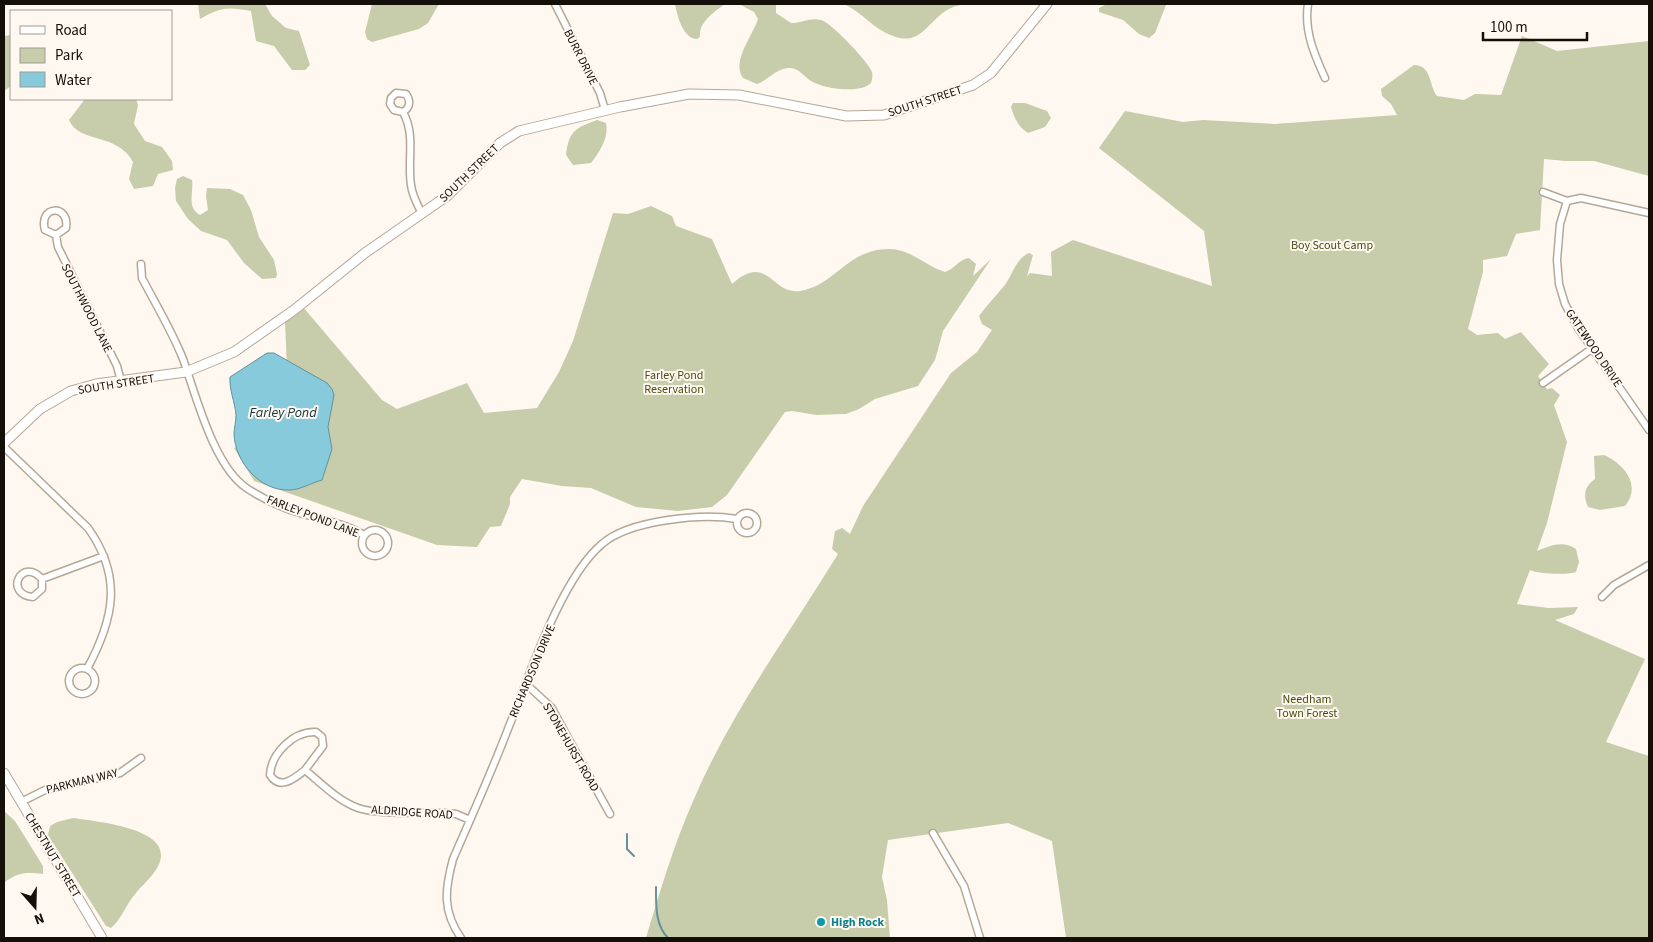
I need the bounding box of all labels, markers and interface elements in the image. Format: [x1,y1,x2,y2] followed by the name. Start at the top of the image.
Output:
[10,10,172,100] legend
[1483,10,1587,42] scale bar
[1490,17,1528,38] text: 100 m
[55,20,87,41] text: Road
[559,26,602,88] street label: BURR DRIVE
[55,45,84,66] text: Park
[55,70,92,91] text: Water
[886,81,965,122] street label: SOUTH STREET
[436,140,503,206] street label: SOUTH STREET
[1291,237,1373,254] park label: Boy Scout Camp
[57,261,116,356] street label: SOUTHWOOD LANE
[1561,306,1626,391] street label: GATEWOOD DRIVE
[644,367,704,398] park label: Farley Pond Reservation
[77,370,156,399] street label: SOUTH STREET
[249,403,317,423] water label: Farley Pond
[264,491,362,542] street label: FARLEY POND LANE
[505,622,560,720] street label: RICHARDSON DRIVE
[1277,691,1337,722] park label: Needham Town Forest
[538,700,603,795] street label: STONEHURST ROAD
[44,764,120,799] street label: PARKMAN WAY
[371,801,453,824] street label: ALDRIDGE ROAD
[20,810,85,901] street label: CHESTNUT STREET
[10,882,60,932] north arrow
[31,907,47,929] text: N
[831,914,885,931] place label: High Rock
[815,916,827,928] marker: High Rock

